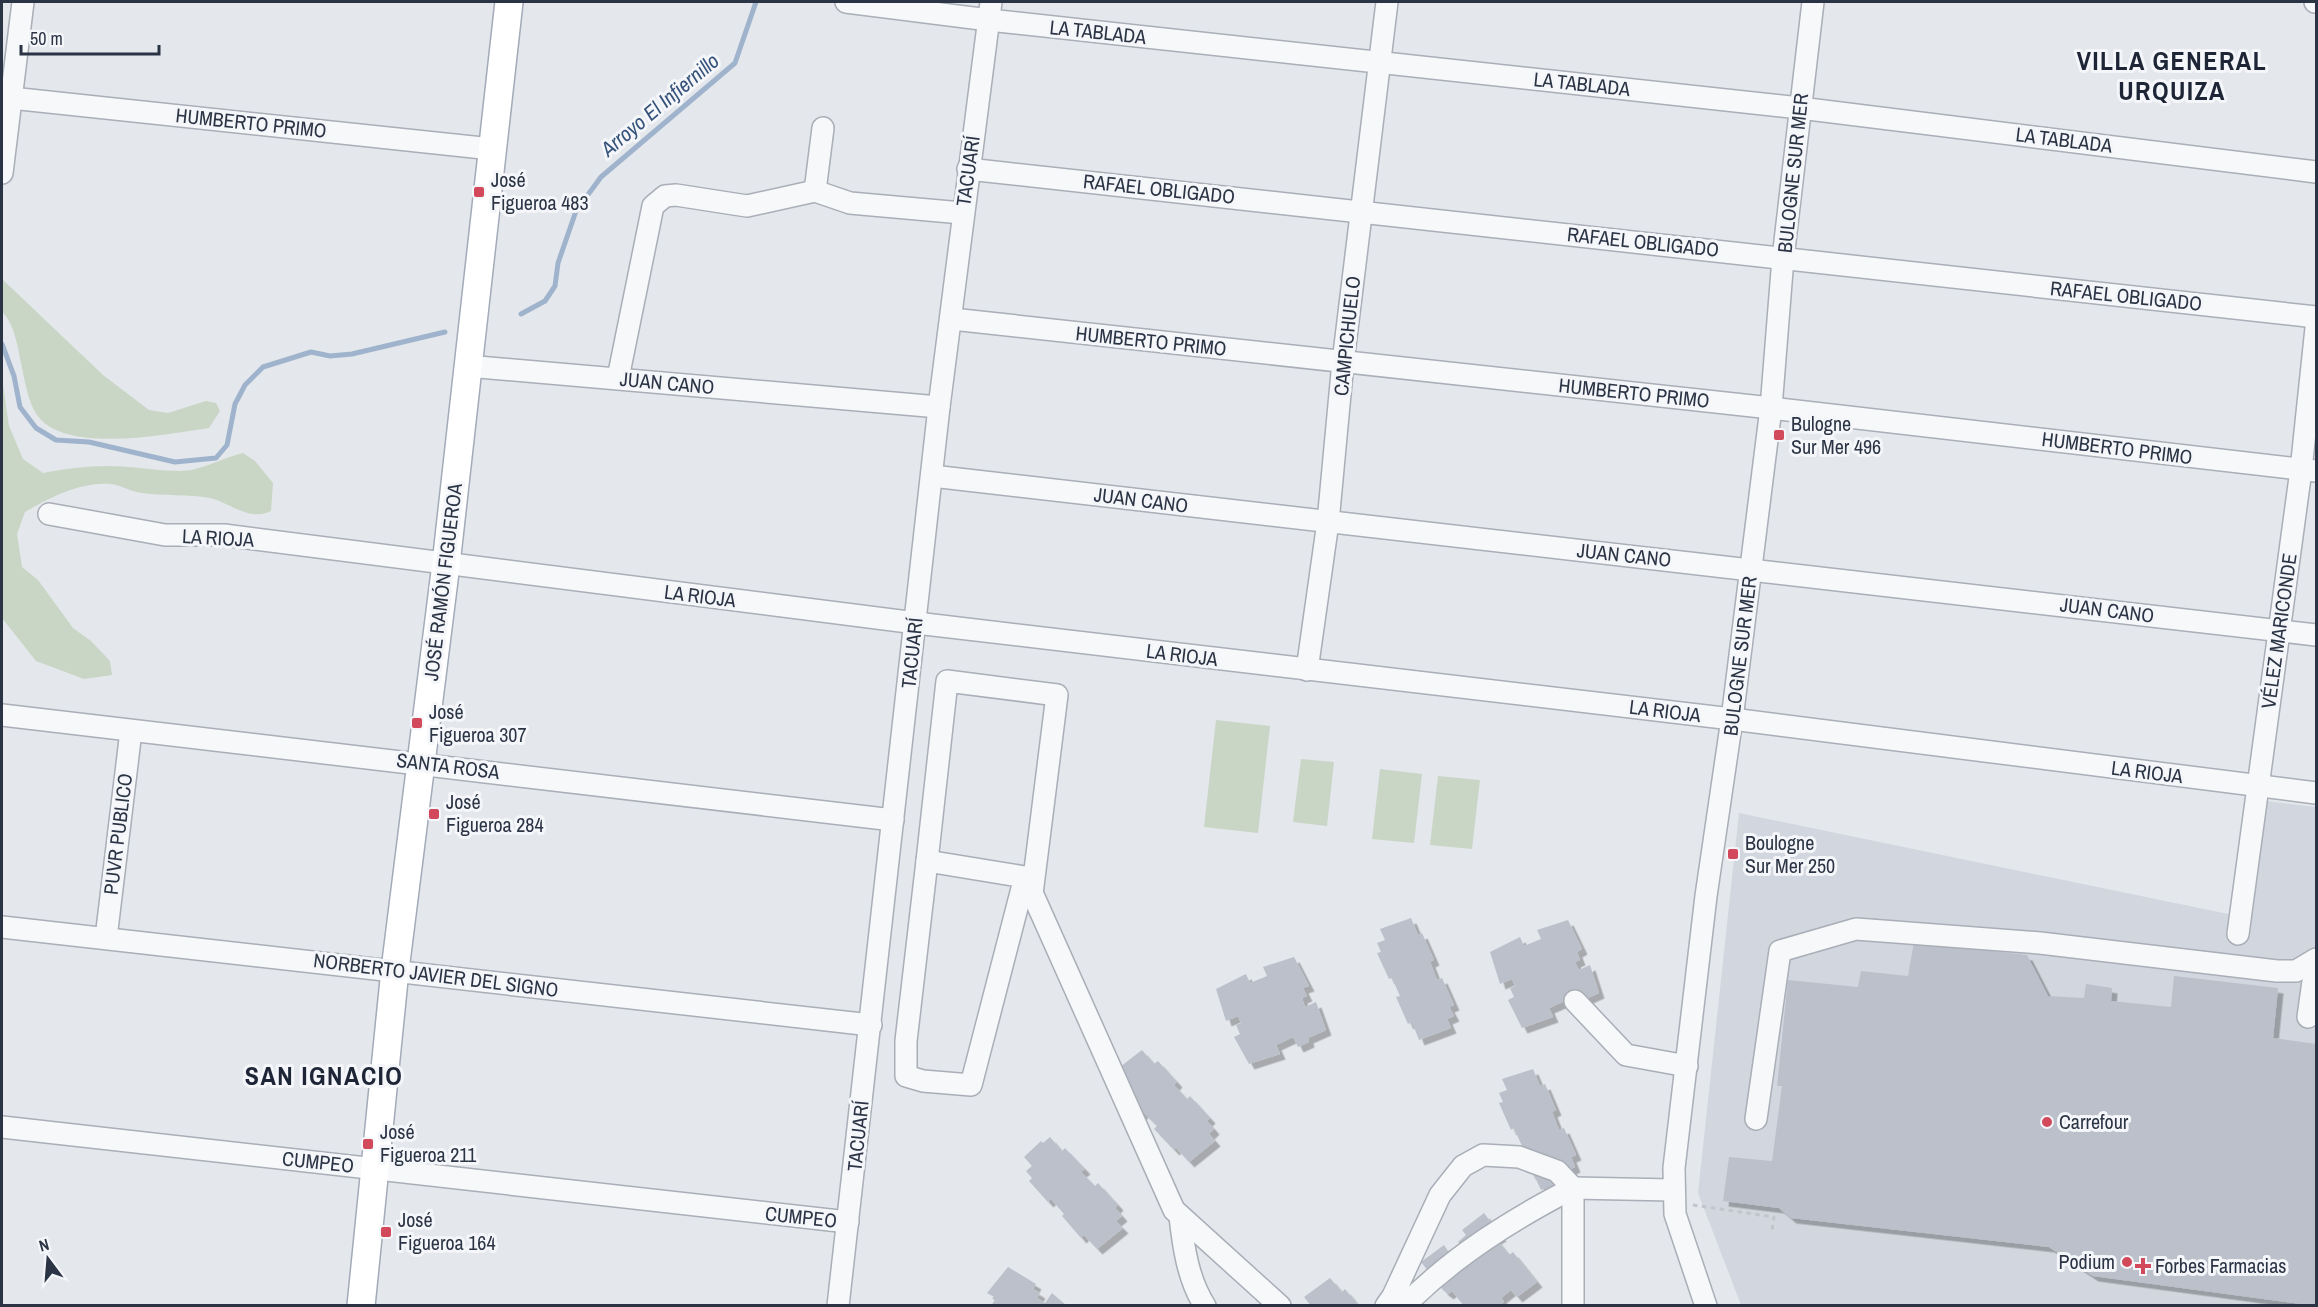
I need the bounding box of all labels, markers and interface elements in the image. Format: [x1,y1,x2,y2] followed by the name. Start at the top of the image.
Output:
[1048,13,1148,50] street label: LA TABLADA
[21,18,159,56] scale bar
[30,26,63,51] text: 50 m
[2077,43,2267,108] district label: VILLA GENERAL URQUIZA
[594,46,725,163] water label: Arroyo El Infiernillo
[1532,65,1632,102] street label: LA TABLADA
[1771,92,1814,254] street label: BULOGNE SUR MER
[174,101,328,144] street label: HUMBERTO PRIMO
[2014,120,2114,159] street label: LA TABLADA
[949,134,986,208] street label: TACUARÍ
[491,166,589,216] place label: José Figueroa 483
[1082,167,1236,210] street label: RAFAEL OBLIGADO
[472,185,486,199] marker: José Figueroa 483
[1566,220,1720,263] street label: RAFAEL OBLIGADO
[2049,274,2203,317] street label: RAFAEL OBLIGADO
[1327,275,1366,397] street label: CAMPICHUELO
[1074,319,1228,362] street label: HUMBERTO PRIMO
[619,365,715,400] street label: JUAN CANO
[1557,371,1711,414] street label: HUMBERTO PRIMO
[1791,410,1881,460] place label: Bulogne Sur Mer 496
[2040,425,2194,470] street label: HUMBERTO PRIMO
[1772,428,1786,442] marker: Bulogne Sur Mer 496
[1092,480,1190,519] street label: JUAN CANO
[417,482,468,682] street label: JOSÉ RAMÓN FIGUEROA
[181,522,255,553] street label: LA RIOJA
[1576,536,1673,573] street label: JUAN CANO
[2254,551,2303,710] street label: VÉLEZ MARICONDE
[1716,575,1763,737] street label: BULOGNE SUR MER
[663,578,738,613] street label: LA RIOJA
[2058,590,2156,629] street label: JUAN CANO
[894,616,929,690] street label: TACUARÍ
[1145,637,1220,672] street label: LA RIOJA
[1628,693,1703,728] street label: LA RIOJA
[429,698,527,748] place label: José Figueroa 307
[410,716,424,730] marker: José Figueroa 307
[395,746,501,785] street label: SANTA ROSA
[2110,754,2185,789] street label: LA RIOJA
[97,772,138,896] street label: PUVR PUBLICO
[446,788,544,838] place label: José Figueroa 284
[427,807,441,821] marker: José Figueroa 284
[1745,829,1835,879] place label: Boulogne Sur Mer 250
[1726,847,1740,861] marker: Boulogne Sur Mer 250
[312,946,560,1003] street label: NORBERTO JAVIER DEL SIGNO
[245,1058,403,1093] district label: SAN IGNACIO
[840,1099,875,1173] street label: TACUARÍ
[2059,1108,2129,1135] place label: Carrefour
[2040,1115,2054,1129] marker: Carrefour
[380,1118,476,1168] place label: José Figueroa 211
[361,1137,375,1151] marker: José Figueroa 211
[281,1144,355,1179] street label: CUMPEO
[764,1199,838,1234] street label: CUMPEO
[398,1206,496,1256] place label: José Figueroa 164
[379,1225,393,1239] marker: José Figueroa 164
[18,1229,78,1289] north arrow
[36,1233,51,1256] text: N
[2058,1248,2115,1275] place label: Podium
[2155,1252,2286,1279] place label: Forbes Farmacias
[2120,1255,2134,1269] marker: Podium
[2136,1259,2150,1273] marker: Forbes Farmacias

